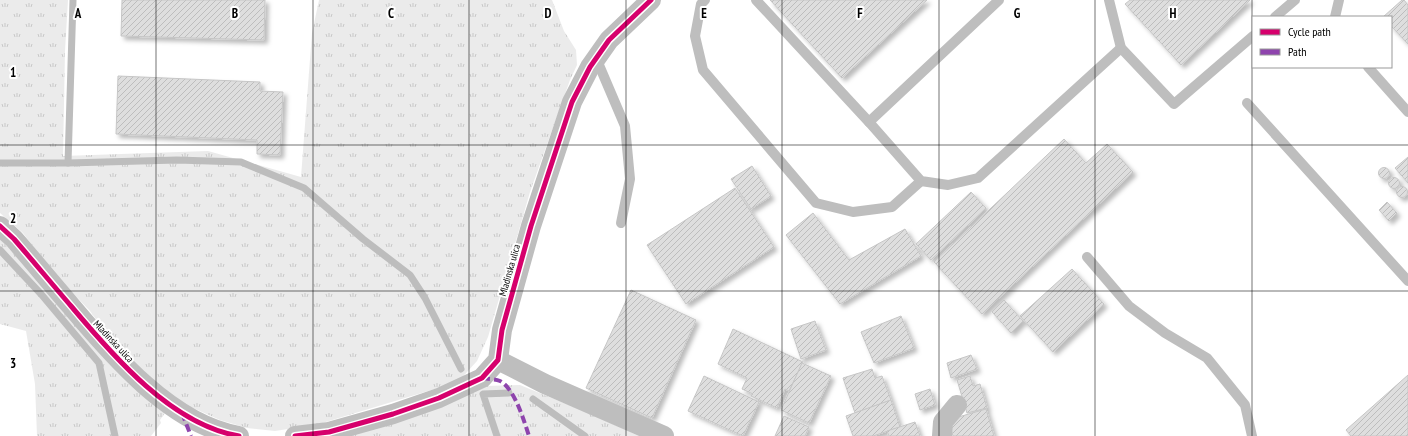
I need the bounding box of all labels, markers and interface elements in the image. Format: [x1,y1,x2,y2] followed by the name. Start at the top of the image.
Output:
[74,5,82,22] text: A
[232,5,238,22] text: B
[388,5,394,22] text: C
[545,5,552,22] text: D
[701,5,707,22] text: E
[857,5,863,22] text: F
[1014,5,1021,22] text: G
[1170,5,1177,22] text: H
[1252,16,1392,68] legend
[1288,24,1331,39] text: Cycle path
[1288,44,1306,59] text: Path
[10,64,16,81] text: 1
[10,210,16,227] text: 2
[496,243,523,298] street label: Mladinska ulica
[91,317,137,365] street label: Mladinska ulica
[10,355,16,372] text: 3

